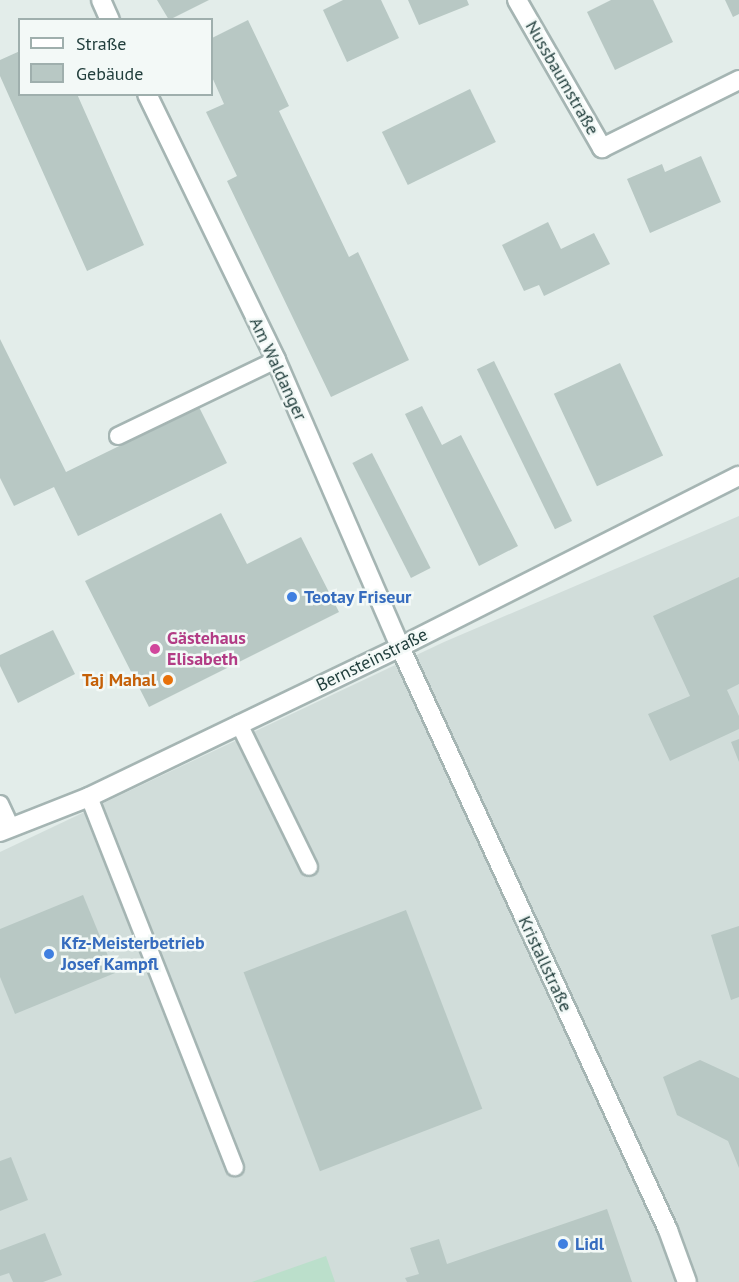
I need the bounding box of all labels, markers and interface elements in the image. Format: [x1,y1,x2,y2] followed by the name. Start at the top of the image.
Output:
[521,17,603,139] street label: Nussbaumstraße
[18,18,213,96] legend
[76,32,127,55] text: Straße
[76,62,143,85] text: Gebäude
[245,314,311,424] street label: Am Waldanger
[304,586,412,608] place label: Teotay Friseur
[285,590,299,604] marker: Teotay Friseur
[313,624,431,696] street label: Bernsteinstraße
[167,628,246,670] place label: Gästehaus Elisabeth
[148,642,162,656] marker: Gästehaus Elisabeth
[82,669,156,691] place label: Taj Mahal
[161,673,175,687] marker: Taj Mahal
[513,913,577,1015] street label: Kristallstraße
[61,933,205,976] place label: Kfz-Meisterbetrieb Josef Kampfl
[42,947,56,961] marker: Kfz-Meisterbetrieb Josef Kampfl
[575,1233,604,1255] place label: Lidl
[556,1237,570,1251] marker: Lidl

